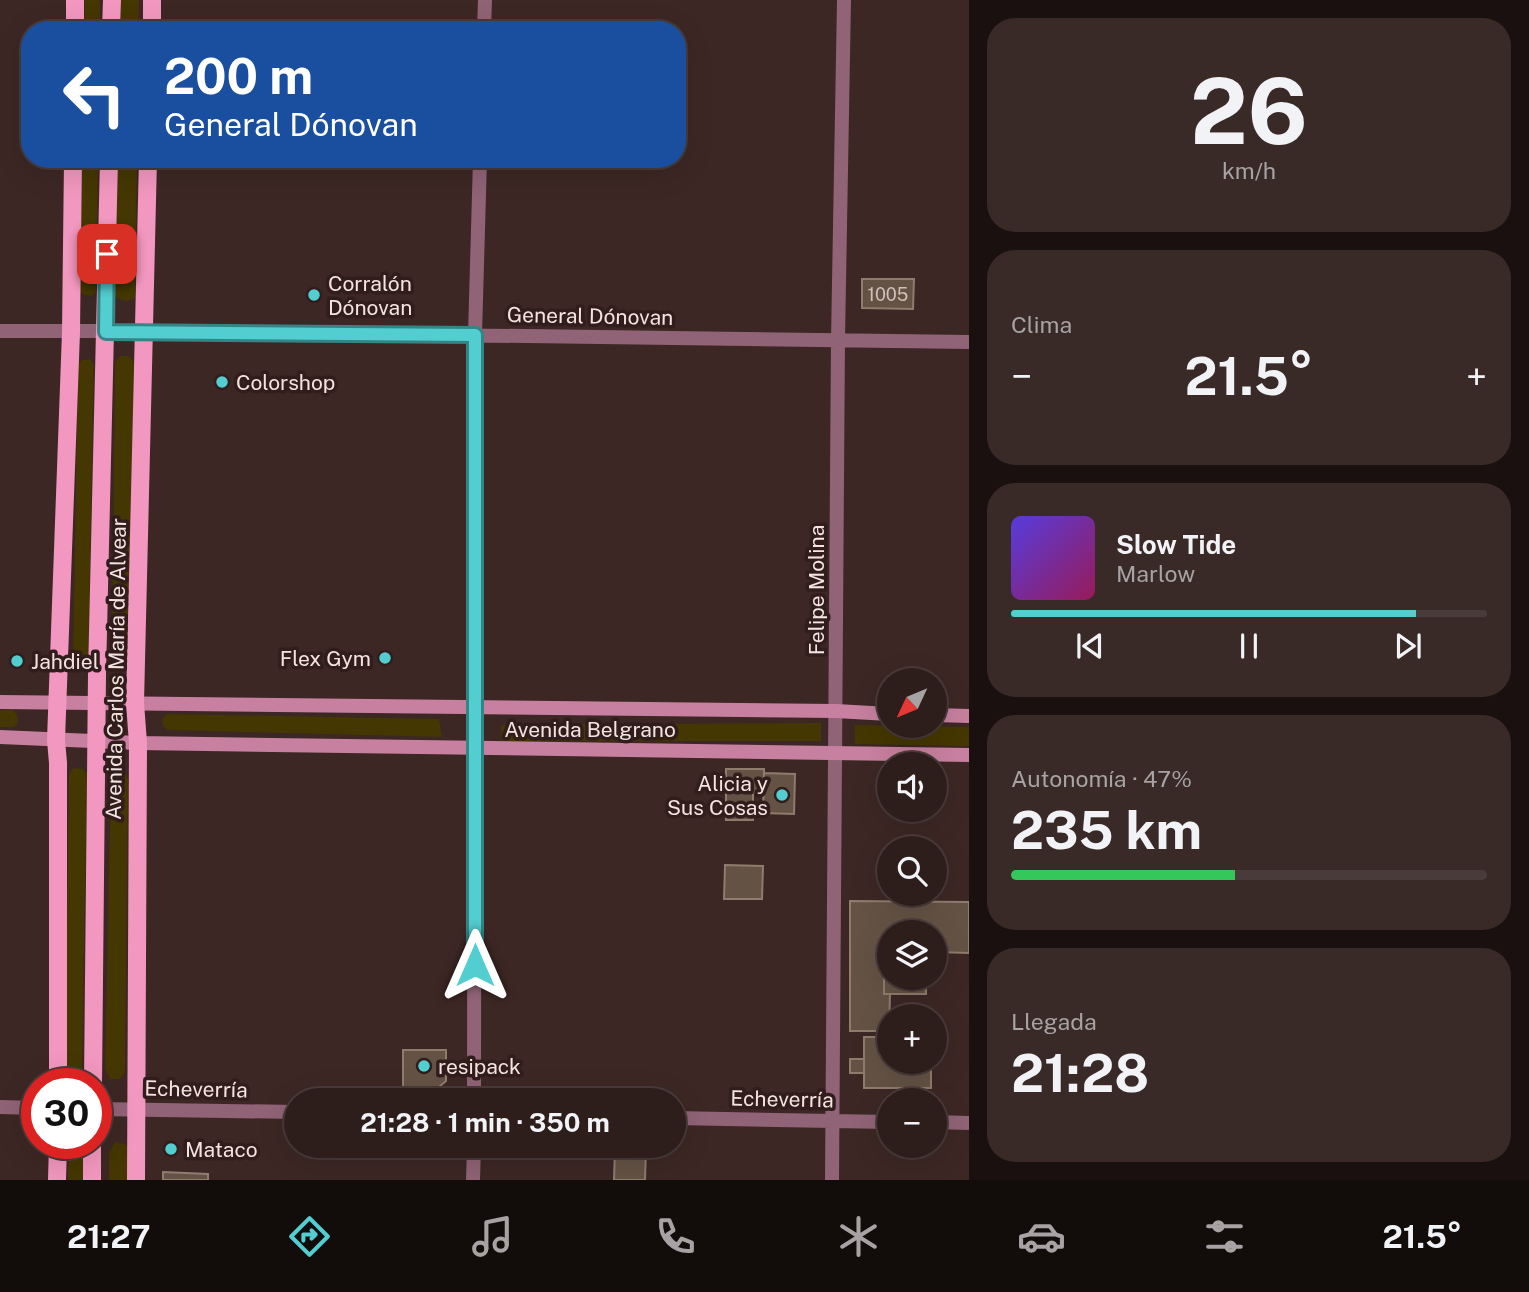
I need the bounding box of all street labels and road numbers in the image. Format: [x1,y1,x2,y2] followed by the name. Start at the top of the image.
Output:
[507,302,673,330] street label: General Dónovan
[101,518,131,820] street label: Avenida Carlos María de Alvear
[804,525,829,655] street label: Felipe Molina
[504,717,676,742] street label: Avenida Belgrano
[144,1076,248,1102] street label: Echeverría
[730,1086,834,1112] street label: Echeverría

